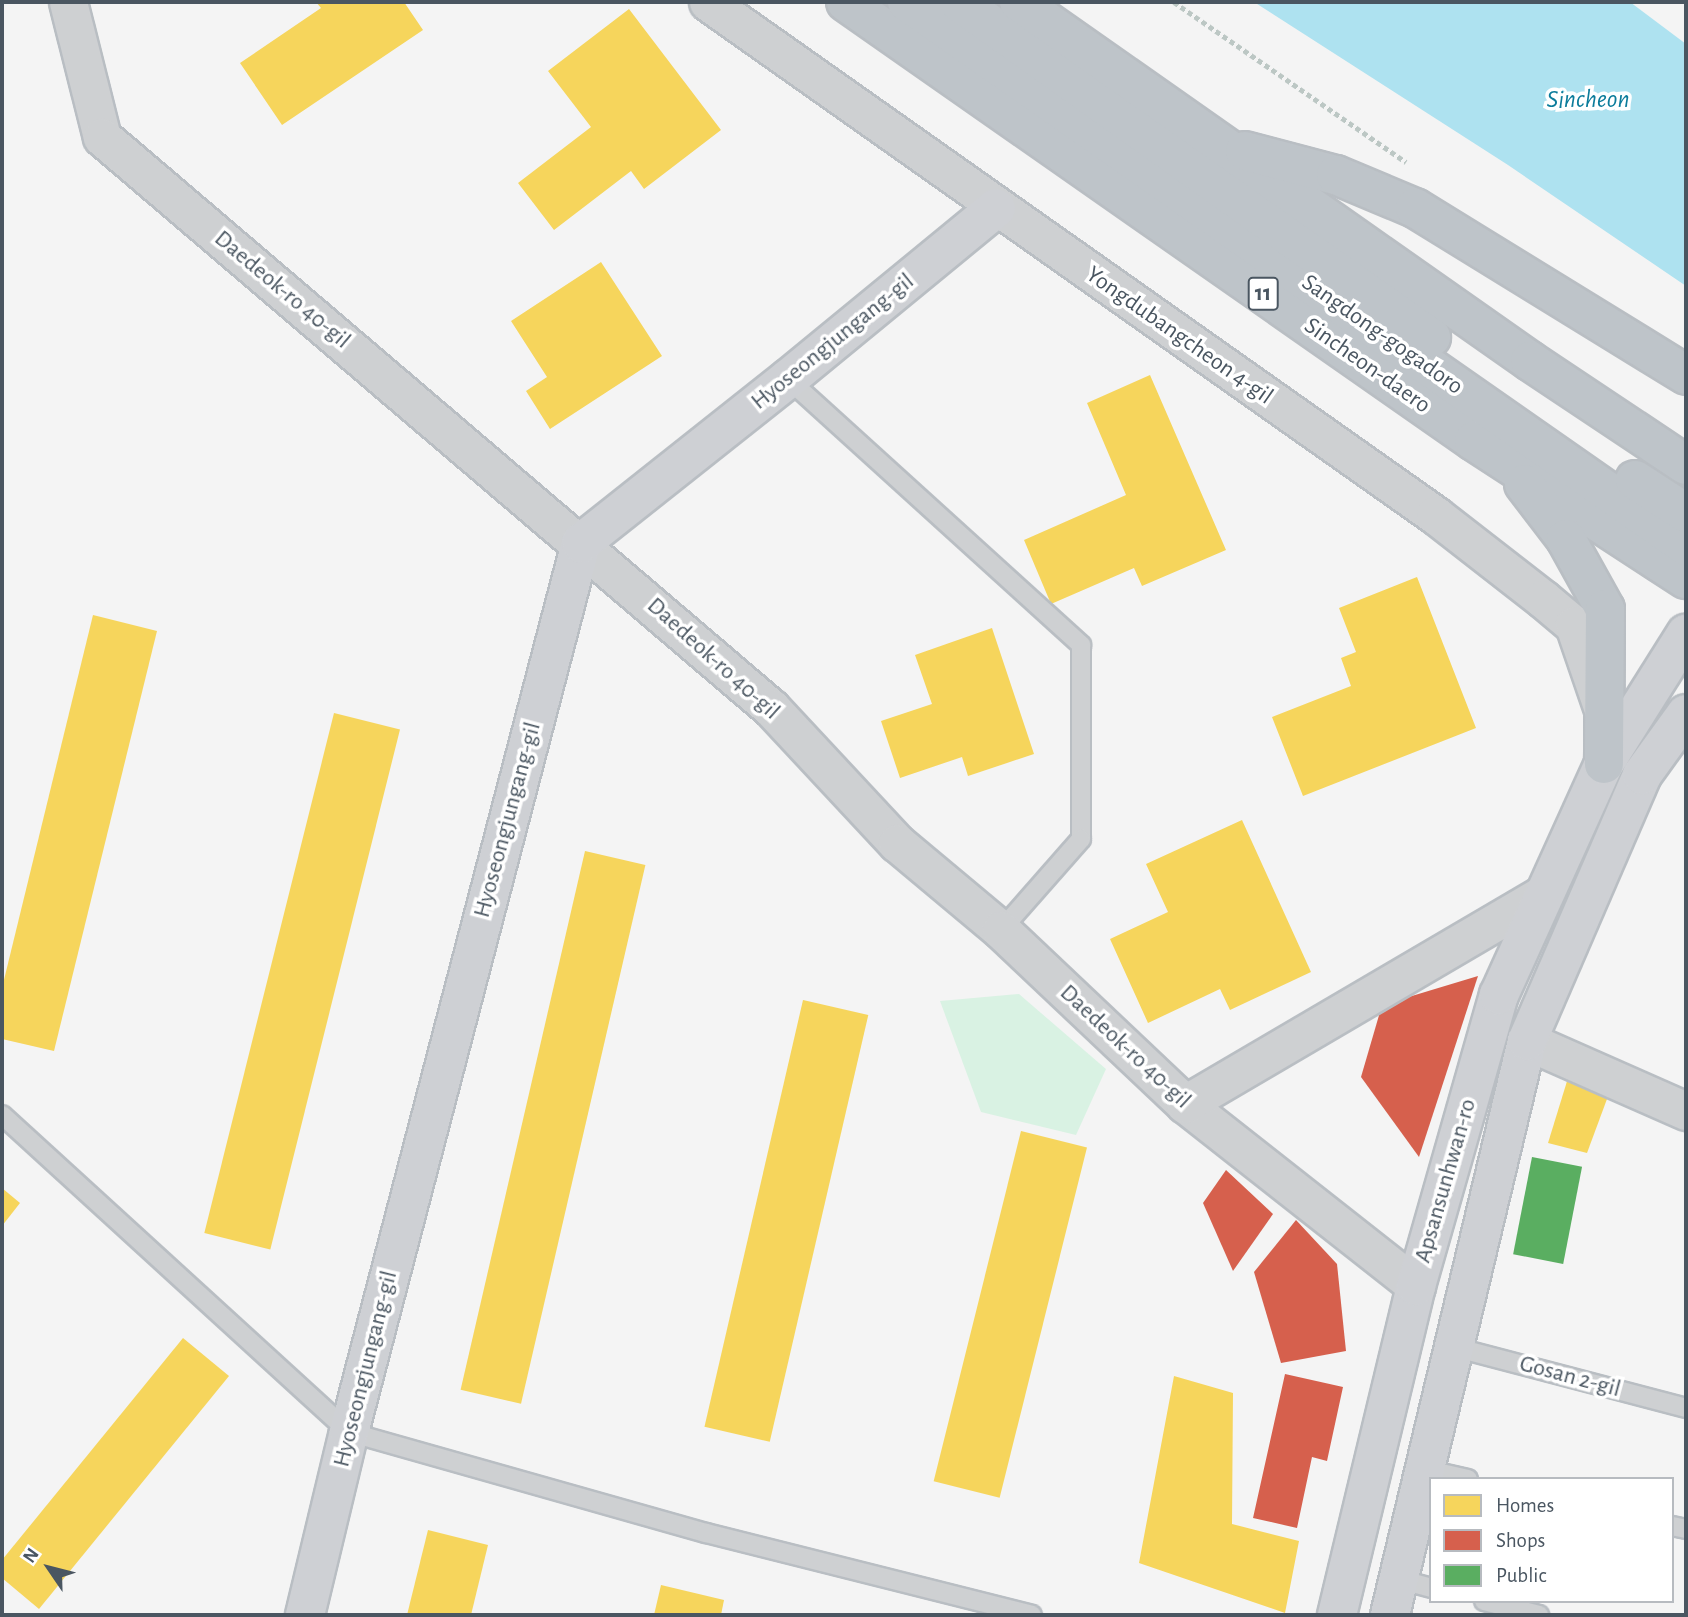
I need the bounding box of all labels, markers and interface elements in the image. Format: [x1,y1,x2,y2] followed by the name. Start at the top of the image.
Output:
[1546,84,1630,116] water label: Sincheon
[208,225,356,355] street label: Daedeok-ro 40-gil
[1080,261,1278,411] street label: Yongdubangcheon 4-gil
[746,268,920,416] street label: Hyoseongjungang-gil
[1296,269,1468,401] street label: Sangdong-gogadoro
[1247,274,1279,314] road number: 11
[1298,312,1436,420] street label: Sincheon-daero
[641,592,785,726] street label: Daedeok-ro 40-gil
[468,719,548,921] street label: Hyoseongjungang-gil
[1053,979,1197,1115] street label: Daedeok-ro 40-gil
[1409,1096,1483,1266] street label: Apsansunhwan-ro
[328,1268,404,1470] street label: Hyoseongjungang-gil
[1516,1350,1624,1404] street label: Gosan 2-gil
[1429,1477,1674,1603] legend
[1496,1495,1554,1516] text: Homes
[1496,1530,1545,1551] text: Shops
[14,1533,84,1603] north arrow
[20,1545,43,1567] text: N
[1496,1565,1546,1586] text: Public

